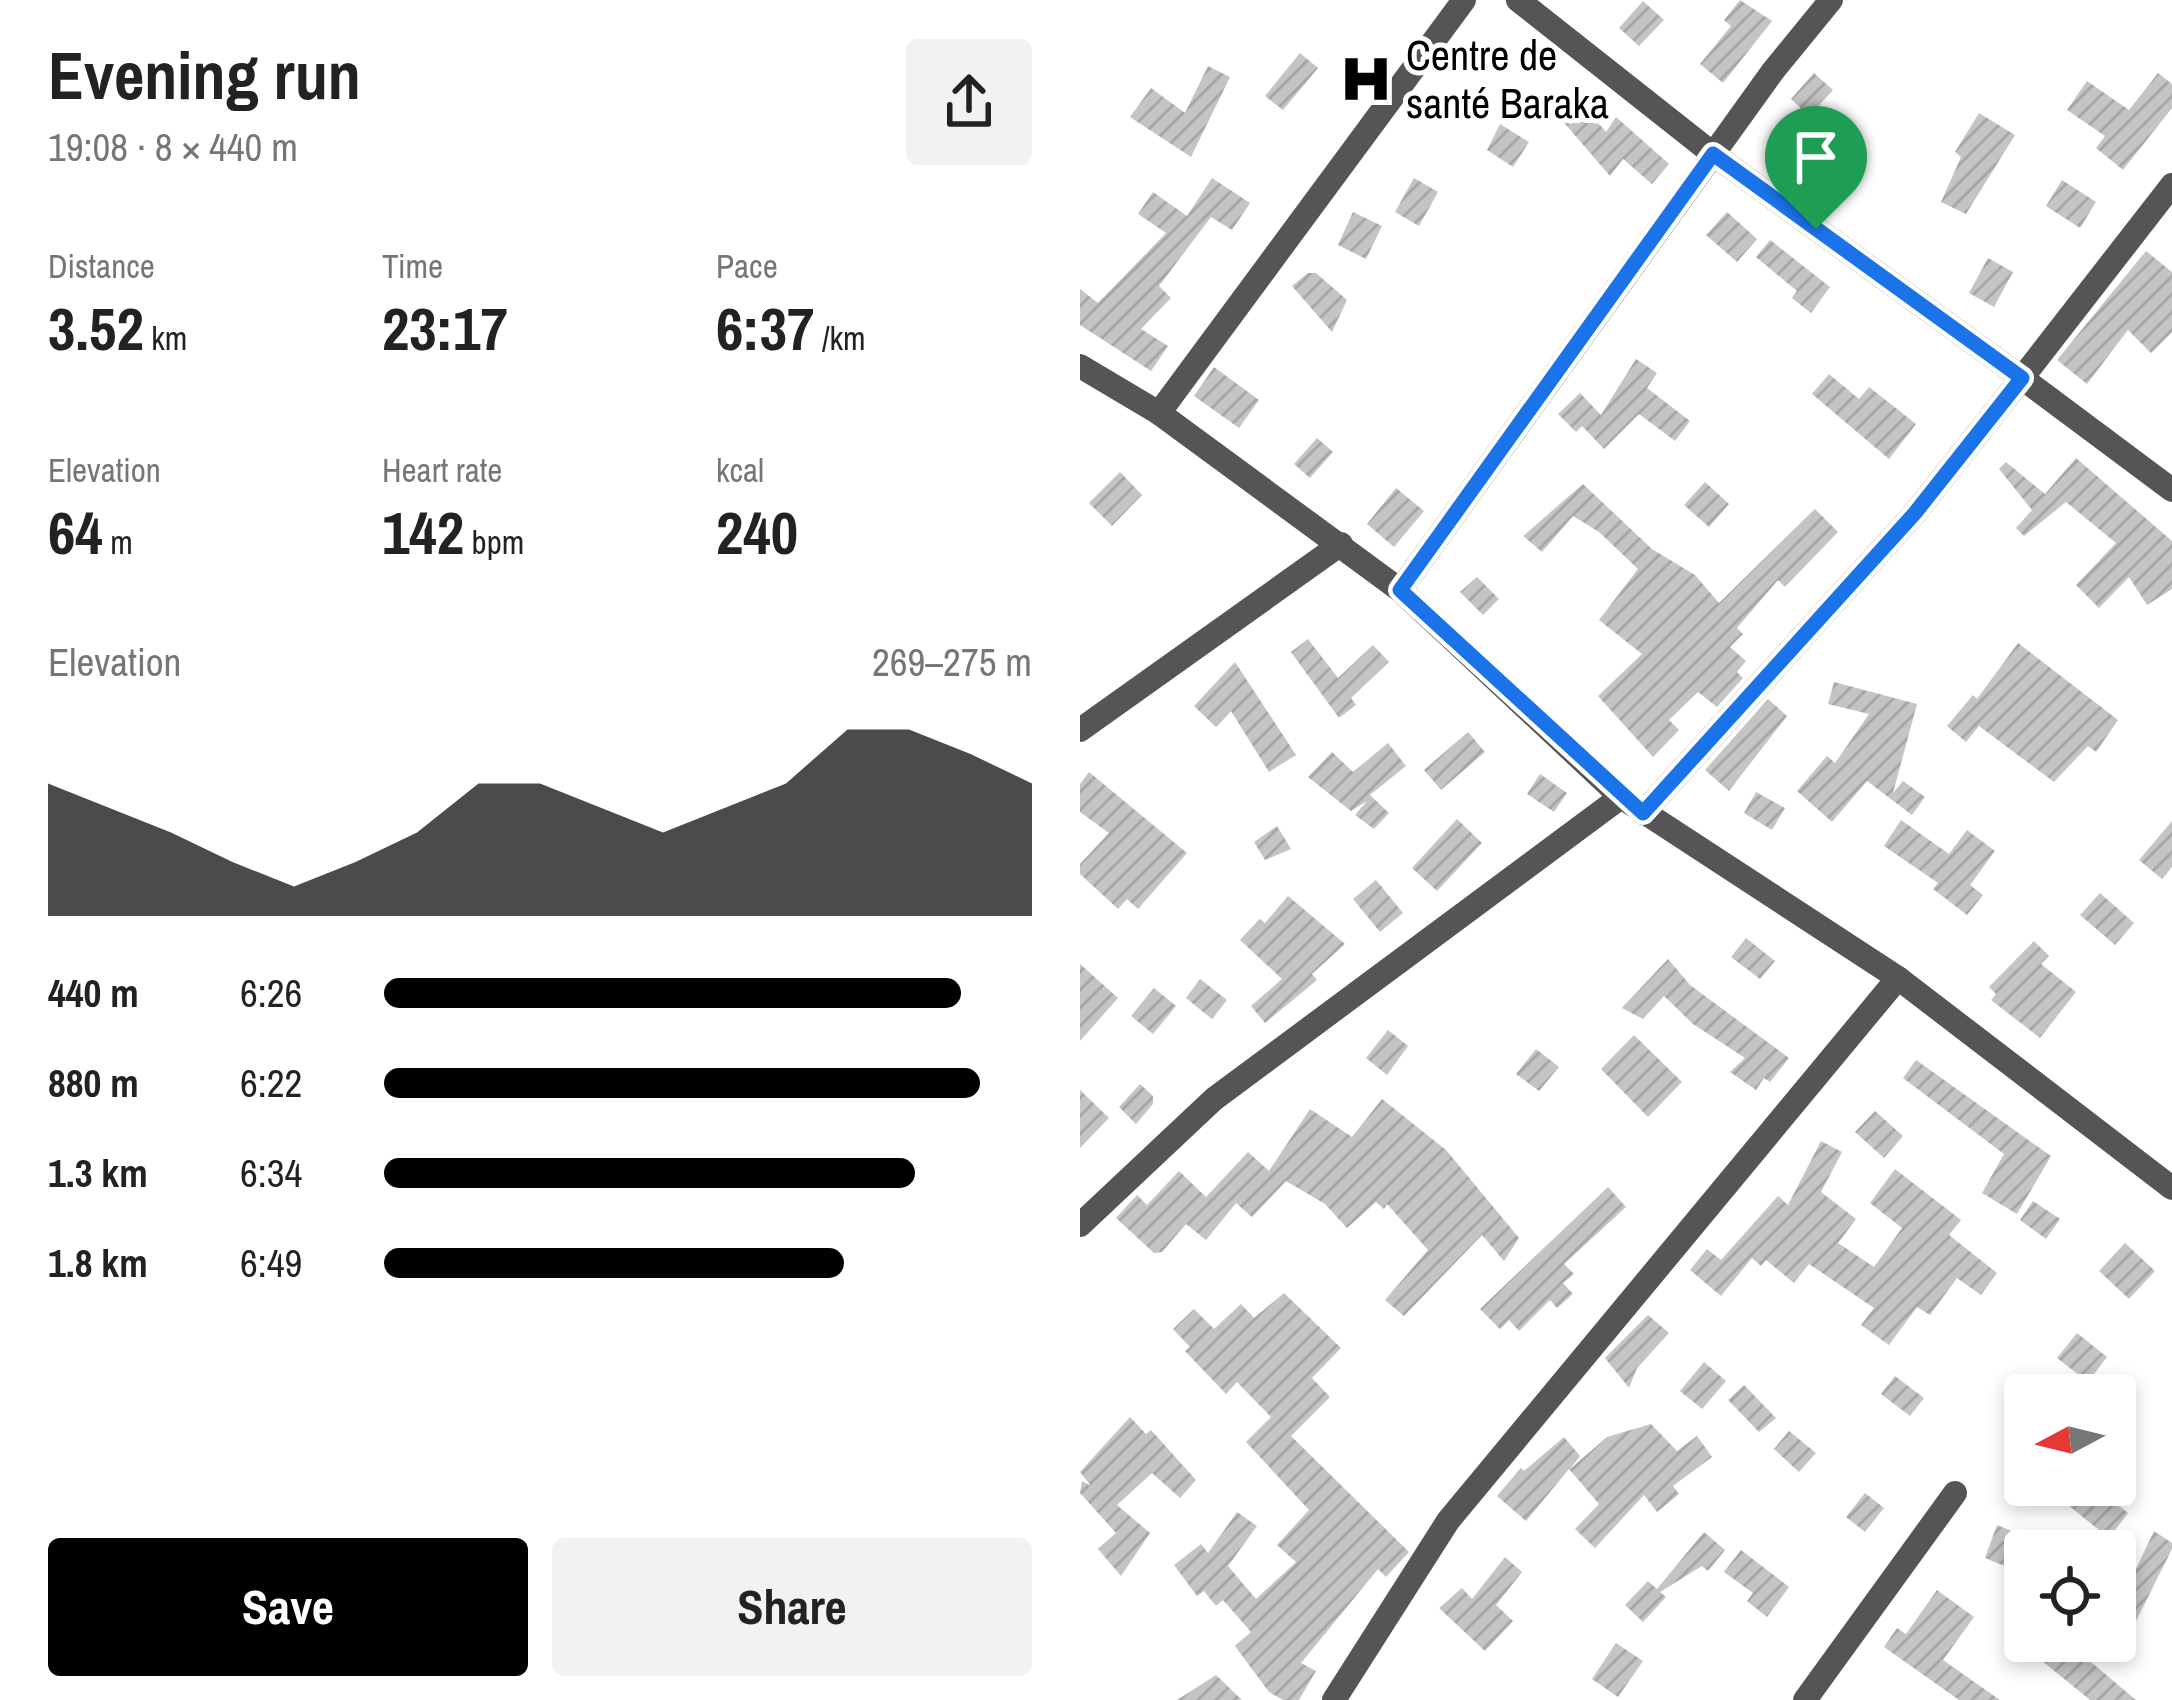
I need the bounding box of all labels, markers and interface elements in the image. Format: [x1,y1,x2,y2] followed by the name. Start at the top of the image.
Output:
[1406,27,1609,131] place label: Centre de santé Baraka
[48,31,361,120] text: Evening run
[906,39,1032,165] button: share
[1337,50,1395,108] hospital icon: Centre de santé Baraka
[1765,106,1867,229] pin
[48,121,298,173] text: 19:08 · 8 × 440 m
[1783,124,1849,190] icon: arrive
[48,244,155,288] text: Distance
[382,244,443,288] text: Time
[716,244,778,288] text: Pace
[48,288,144,369] text: 3.52
[382,288,508,369] text: 23:17
[716,288,814,369] text: 6:37
[144,316,187,360] text: km
[814,316,866,360] text: /km
[48,448,161,492] text: Elevation
[382,448,502,492] text: Heart rate
[716,448,764,492] text: kcal
[48,492,103,573] text: 64
[382,492,464,573] text: 142
[716,492,798,573] text: 240
[103,520,133,564] text: m
[464,520,524,564] text: bpm
[48,636,181,688] text: Elevation
[872,636,1032,688] text: 269–275 m
[48,967,139,1019] text: 440 m
[240,967,302,1019] text: 6:26
[48,1057,139,1109] text: 880 m
[240,1057,302,1109] text: 6:22
[48,1147,148,1199] text: 1.3 km
[240,1147,302,1199] text: 6:34
[48,1237,148,1289] text: 1.8 km
[240,1237,302,1289] text: 6:49
[2004,1374,2136,1506] north arrow
[2004,1374,2136,1662] map controls
[2004,1530,2136,1662] button: locate
[48,1538,528,1676] button: Save
[552,1538,1032,1676] button: Share

